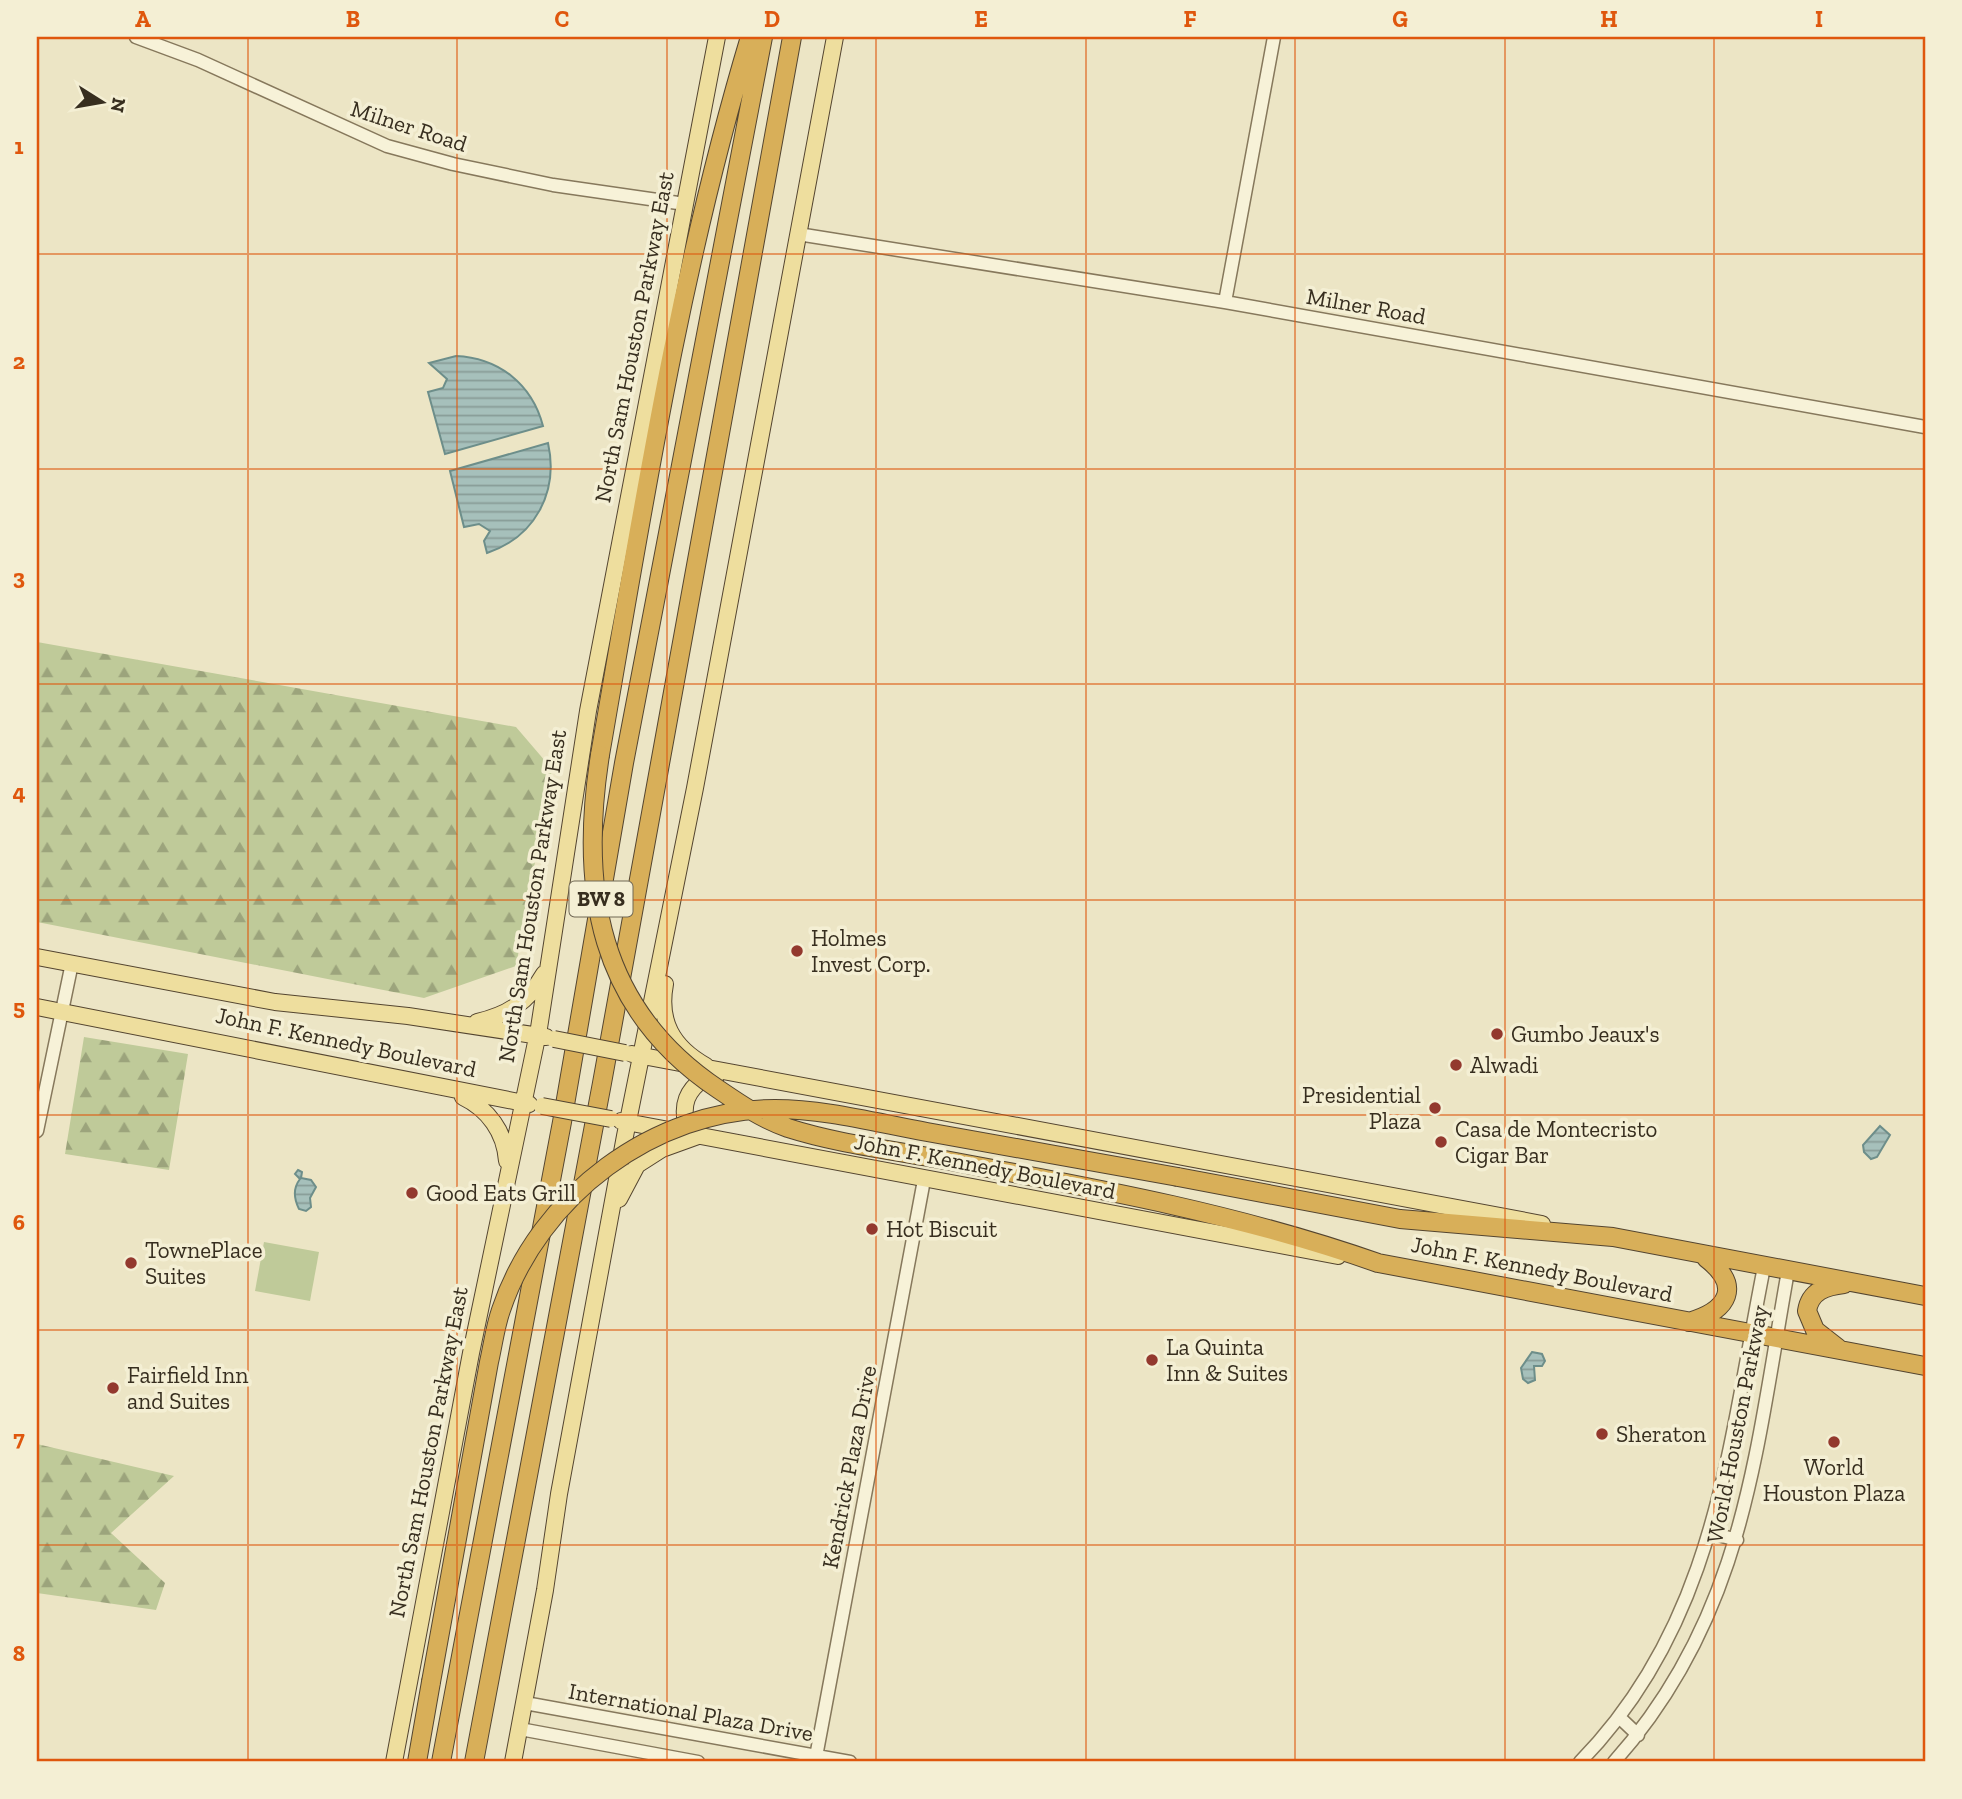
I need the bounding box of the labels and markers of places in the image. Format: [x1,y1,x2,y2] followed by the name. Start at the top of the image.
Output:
[811,924,931,978] place label: Holmes Invest Corp.
[789,943,805,959] marker: Holmes Invest Corp.
[1511,1020,1660,1048] place label: Gumbo Jeaux's
[1489,1026,1505,1042] marker: Gumbo Jeaux's
[1470,1051,1539,1079] place label: Alwadi
[1448,1057,1464,1073] marker: Alwadi
[1302,1081,1421,1135] place label: Presidential Plaza
[1427,1100,1443,1116] marker: Presidential Plaza
[1455,1115,1657,1169] place label: Casa de Montecristo Cigar Bar
[1433,1134,1449,1150] marker: Casa de Montecristo Cigar Bar
[426,1179,576,1207] place label: Good Eats Grill
[404,1185,420,1201] marker: Good Eats Grill
[886,1215,998,1243] place label: Hot Biscuit
[864,1221,880,1237] marker: Hot Biscuit
[145,1236,262,1290] place label: TownePlace Suites
[123,1255,139,1271] marker: TownePlace Suites
[1166,1333,1288,1387] place label: La Quinta Inn & Suites
[1144,1352,1160,1368] marker: La Quinta Inn & Suites
[127,1361,248,1415] place label: Fairfield Inn and Suites
[105,1380,121,1396] marker: Fairfield Inn and Suites
[1616,1420,1706,1448] place label: Sheraton
[1594,1426,1610,1442] marker: Sheraton
[1826,1434,1842,1450] marker: World Houston Plaza
[1763,1453,1905,1507] place label: World Houston Plaza

